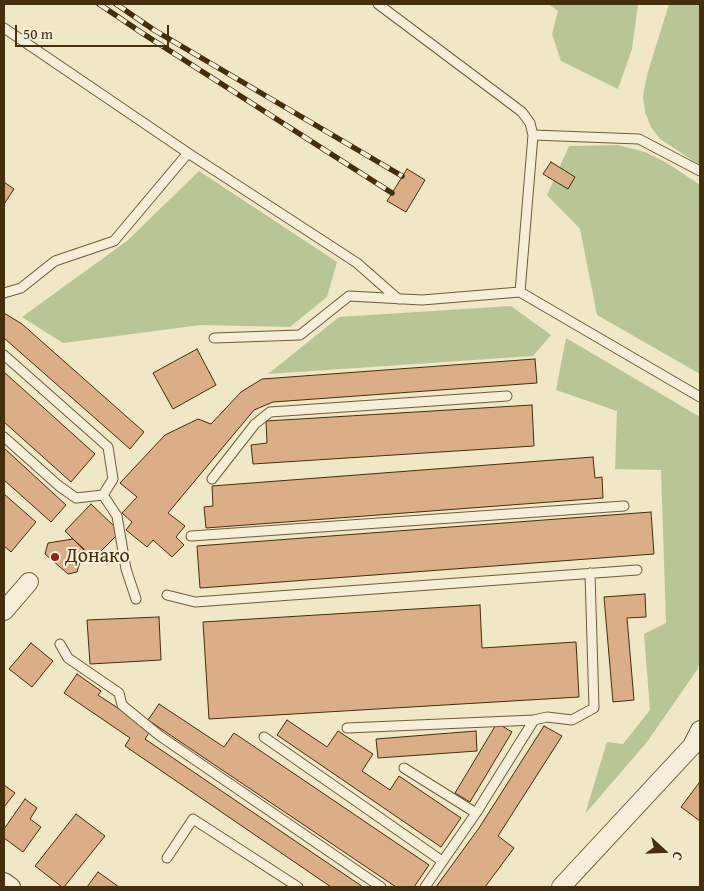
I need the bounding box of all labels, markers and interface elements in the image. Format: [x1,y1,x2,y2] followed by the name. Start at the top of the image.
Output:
[18,15,171,47] scale bar
[23,23,53,44] text: 50 m
[65,545,130,569] place label: Донако
[49,551,61,563] marker: Донако
[639,826,689,876] north arrow
[667,849,689,863] text: С

